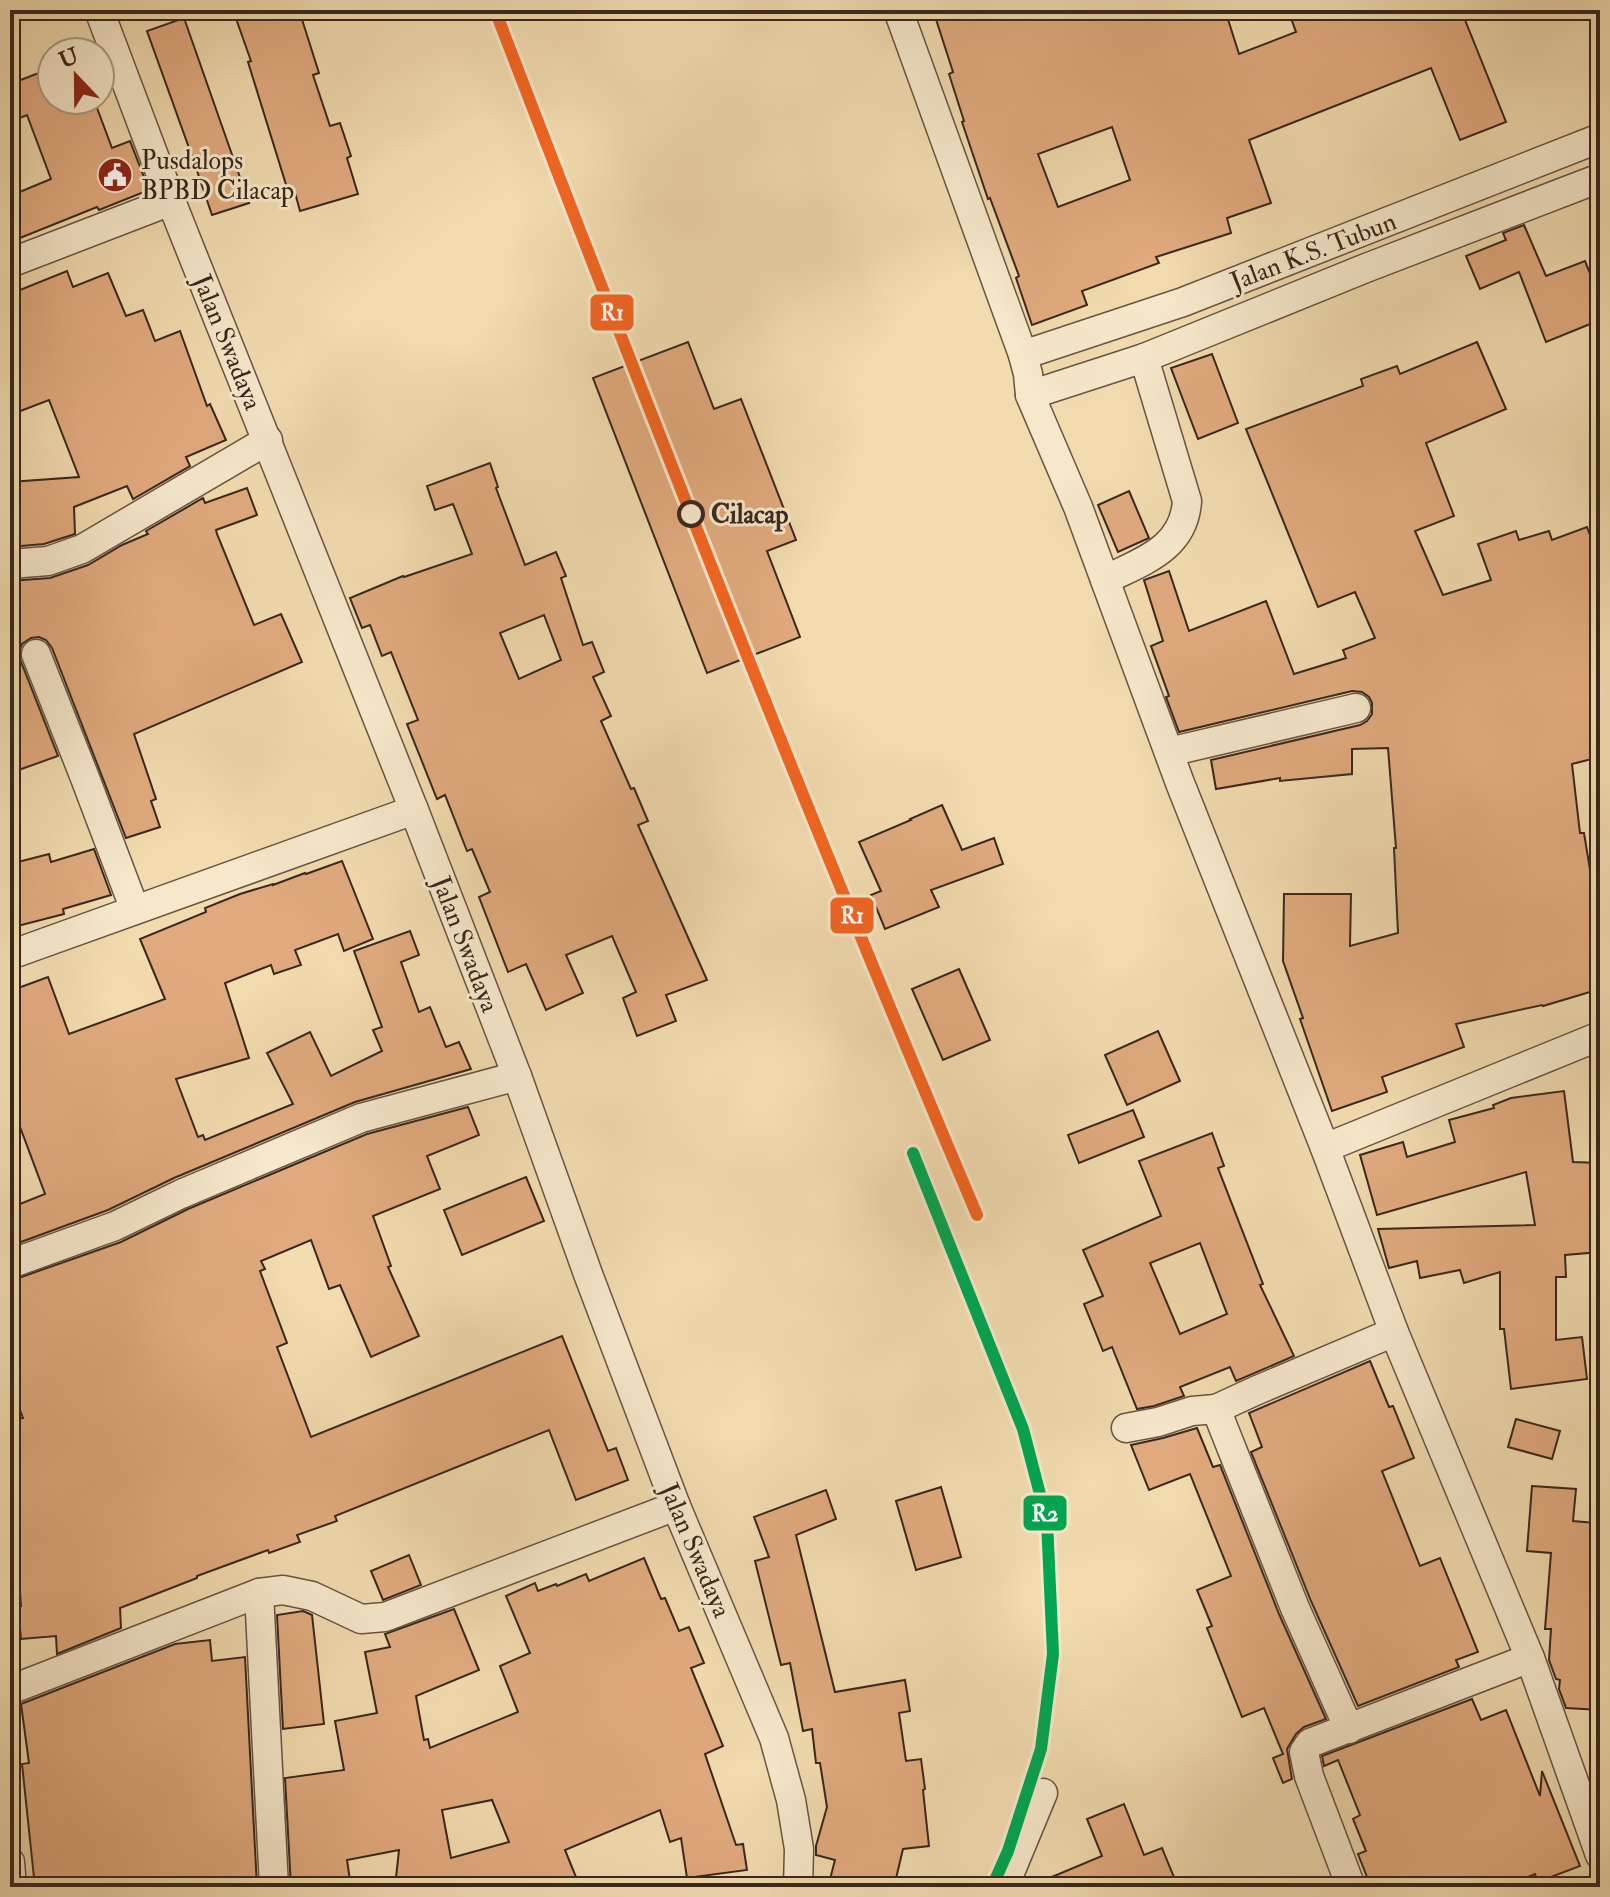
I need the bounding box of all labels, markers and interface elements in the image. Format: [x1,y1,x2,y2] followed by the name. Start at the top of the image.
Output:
[36,36,116,116] north arrow
[55,42,83,75] text: U
[141,145,294,208] place label: Pusdalops BPBD Cilacap
[96,156,134,194] public building icon: Pusdalops BPBD Cilacap
[1225,206,1401,299] street label: Jalan K.S. Tubun
[185,269,269,415] street label: Jalan Swadaya
[589,293,635,332] line badge: R1
[600,299,624,327] text: R1
[711,499,788,532] place label: Cilacap
[678,501,704,527] marker: Cilacap
[424,871,506,1017] street label: Jalan Swadaya
[829,896,875,935] line badge: R1
[840,902,864,930] text: R1
[652,1477,738,1623] street label: Jalan Swadaya
[1022,1494,1068,1532] line badge: R2
[1032,1500,1058,1528] text: R2

